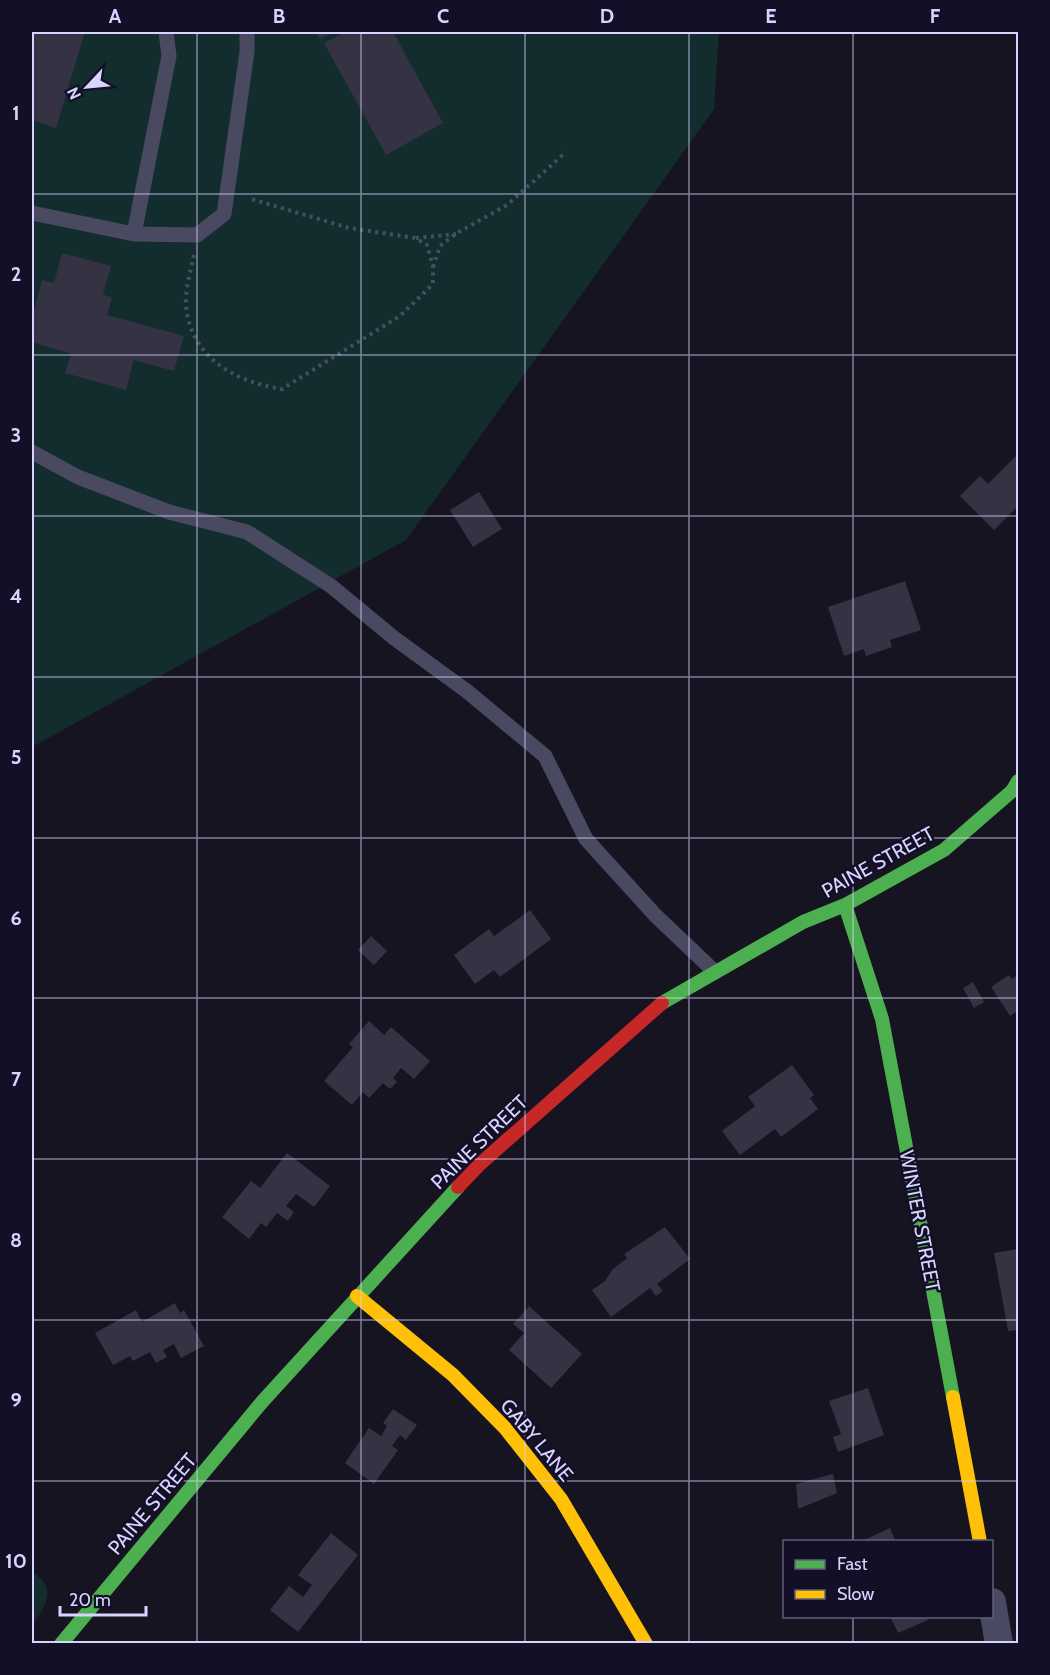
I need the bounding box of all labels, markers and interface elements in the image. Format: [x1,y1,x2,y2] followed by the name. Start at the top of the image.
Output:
[109,4,122,28] text: A
[273,4,285,28] text: B
[437,4,449,28] text: C
[600,4,614,28] text: D
[765,4,777,28] text: E
[930,4,941,28] text: F
[57,57,117,117] north arrow
[63,84,85,103] text: N
[12,101,20,125] text: 1
[11,262,21,286] text: 2
[11,423,21,447] text: 3
[10,584,22,608] text: 4
[11,745,21,769] text: 5
[818,821,939,903] street label: PAINE STREET
[10,906,22,930] text: 6
[11,1067,22,1091] text: 7
[426,1090,533,1194] street label: PAINE STREET
[895,1148,946,1294] street label: WINTER STREET
[10,1228,22,1252] text: 8
[10,1388,22,1412] text: 9
[496,1394,578,1486] street label: GABY LANE
[103,1448,202,1560] street label: PAINE STREET
[783,1540,993,1618] legend
[5,1549,27,1573] text: 10
[837,1553,868,1575] text: Fast
[60,1579,146,1617] scale bar
[837,1583,874,1605] text: Slow
[69,1589,111,1611] text: 20 m

